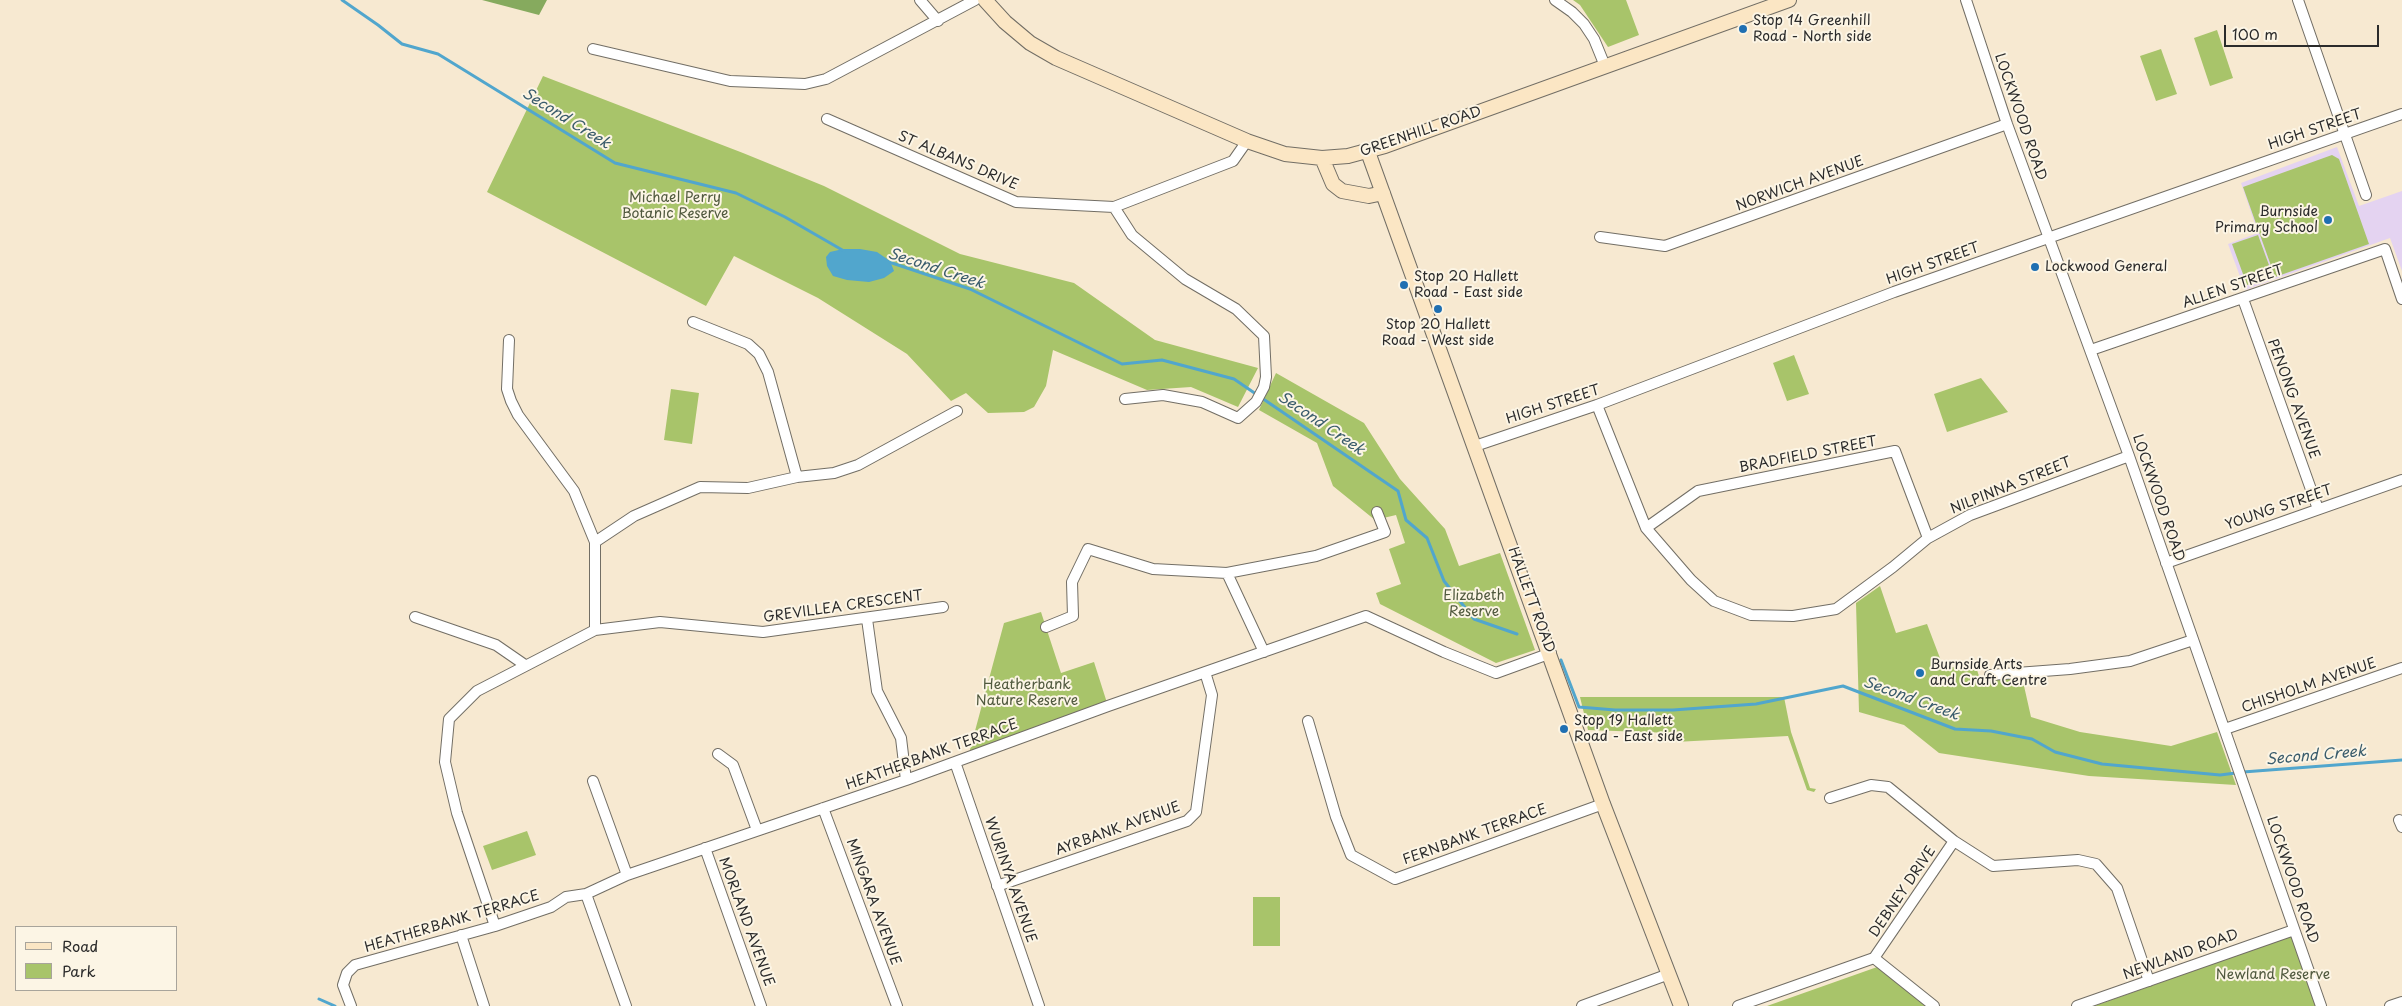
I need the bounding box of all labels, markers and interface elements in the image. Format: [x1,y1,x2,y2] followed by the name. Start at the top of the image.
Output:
[1753,13,1872,46] place label: Stop 14 Greenhill Road - North side
[2227,15,2382,47] scale bar
[2232,22,2278,45] text: 100 m
[1737,23,1749,35] marker: Stop 14 Greenhill Road - North side
[1990,51,2050,183] street label: LOCKWOOD ROAD
[519,85,613,153] water label: Second Creek
[1358,103,1484,161] street label: GREENHILL ROAD
[2266,106,2364,154] street label: HIGH STREET
[895,128,1021,194] street label: ST ALBANS DRIVE
[1734,153,1866,215] street label: NORWICH AVENUE
[621,190,729,222] park label: Michael Perry Botanic Reserve
[2215,204,2318,236] place label: Burnside Primary School
[2322,214,2334,226] marker: Burnside Primary School
[1884,239,1982,289] street label: HIGH STREET
[885,245,987,293] water label: Second Creek
[2045,259,2167,275] place label: Lockwood General
[2029,261,2041,273] marker: Lockwood General
[2180,262,2286,312] street label: ALLEN STREET
[1414,269,1523,302] place label: Stop 20 Hallett Road - East side
[1398,279,1410,291] marker: Stop 20 Hallett Road - East side
[1432,303,1444,315] marker: Stop 20 Hallett Road - West side
[1382,317,1494,350] place label: Stop 20 Hallett Road - West side
[2263,337,2323,461] street label: PENONG AVENUE
[1504,382,1602,428] street label: HIGH STREET
[1274,388,1368,460] water label: Second Creek
[2128,432,2188,564] street label: LOCKWOOD ROAD
[1738,433,1878,477] street label: BRADFIELD STREET
[1948,454,2074,518] street label: NILPINNA STREET
[2223,482,2335,534] street label: YOUNG STREET
[1504,545,1558,655] street label: HALLETT ROAD
[762,587,924,627] street label: GREVILLEA CRESCENT
[1443,588,1505,620] park label: Elizabeth Reserve
[2240,655,2378,717] street label: CHISHOLM AVENUE
[1930,657,2047,690] place label: Burnside Arts and Craft Centre
[1914,667,1926,679] marker: Burnside Arts and Craft Centre
[1861,673,1961,725] water label: Second Creek
[976,677,1078,710] park label: Heatherbank Nature Reserve
[1574,713,1683,746] place label: Stop 19 Hallett Road - East side
[844,716,1020,794] street label: HEATHERBANK TERRACE
[1558,723,1570,735] marker: Stop 19 Hallett Road - East side
[2265,743,2367,769] water label: Second Creek
[1053,799,1183,859] street label: AYRBANK AVENUE
[1401,801,1549,869] street label: FERNBANK TERRACE
[2262,814,2322,946] street label: LOCKWOOD ROAD
[981,815,1039,945] street label: WURINYA AVENUE
[842,836,904,968] street label: MINGARA AVENUE
[1866,843,1940,941] street label: DEBNEY DRIVE
[715,855,777,989] street label: MORLAND AVENUE
[363,887,541,957] street label: HEATHERBANK TERRACE
[15,926,178,991] legend
[2121,926,2241,984] street label: NEWLAND ROAD
[62,934,98,957] text: Road
[62,959,96,982] text: Park
[2216,967,2330,983] park label: Newland Reserve

